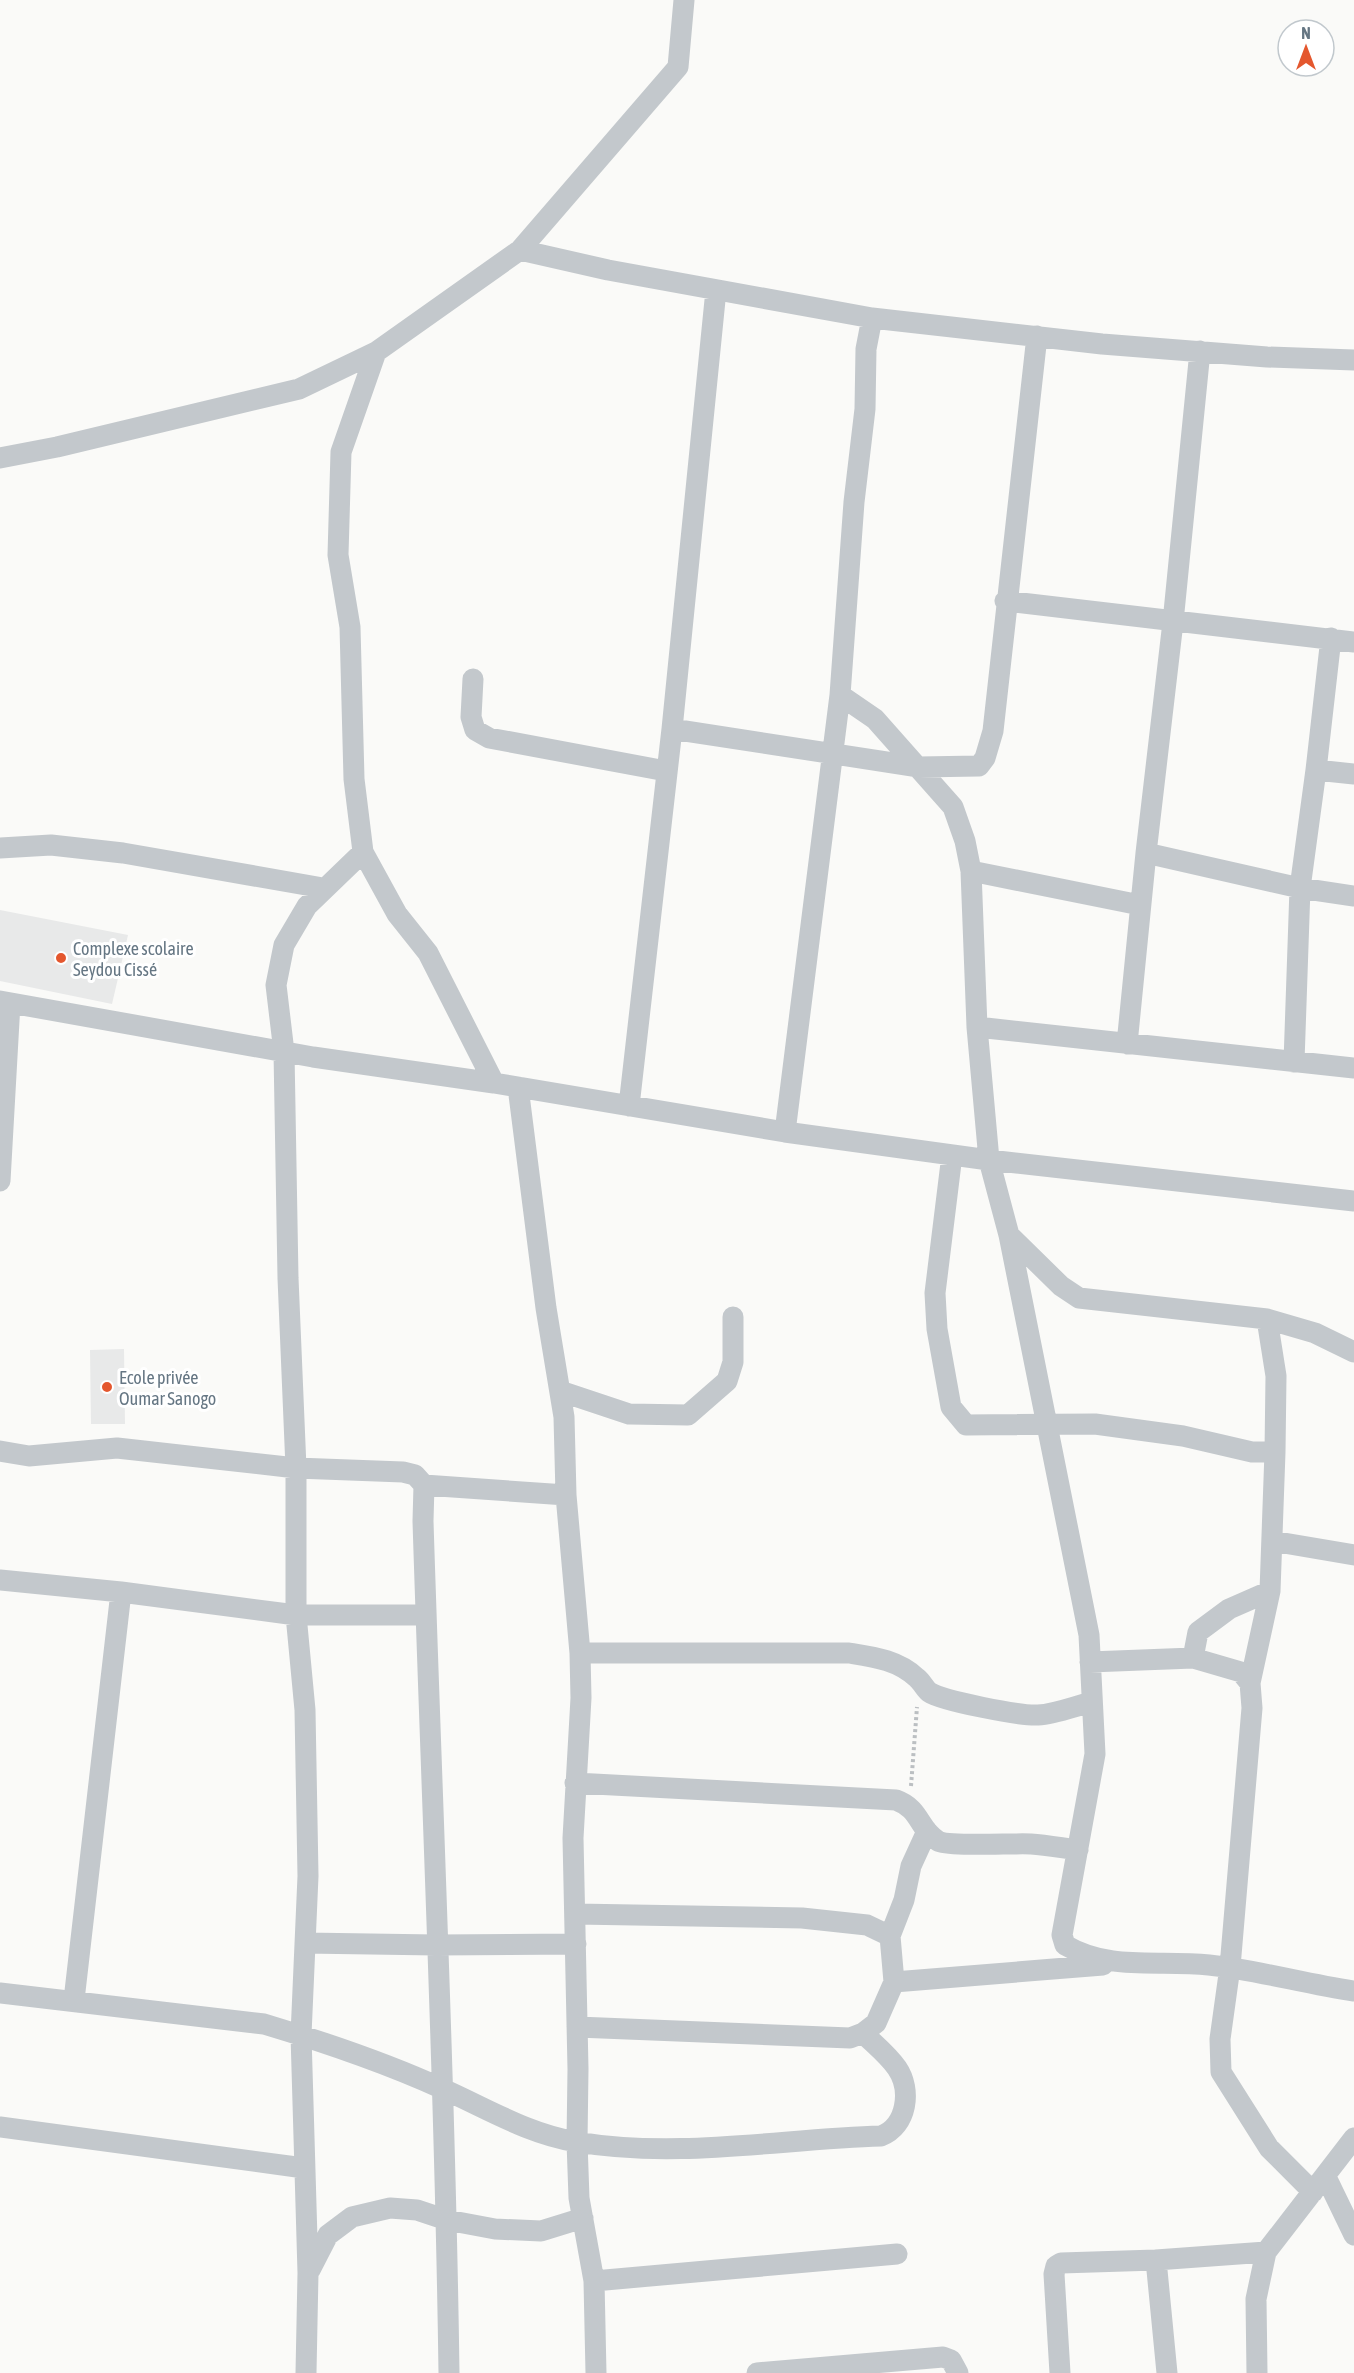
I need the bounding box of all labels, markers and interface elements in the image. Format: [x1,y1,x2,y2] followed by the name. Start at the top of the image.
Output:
[1276,18,1336,78] north arrow
[1301,24,1311,42] text: N
[73,938,194,980] place label: Complexe scolaire Seydou Cissé
[54,951,68,965] marker: Complexe scolaire Seydou Cissé
[119,1367,216,1409] place label: Ecole privée Oumar Sanogo
[100,1380,114,1394] marker: Ecole privée Oumar Sanogo

